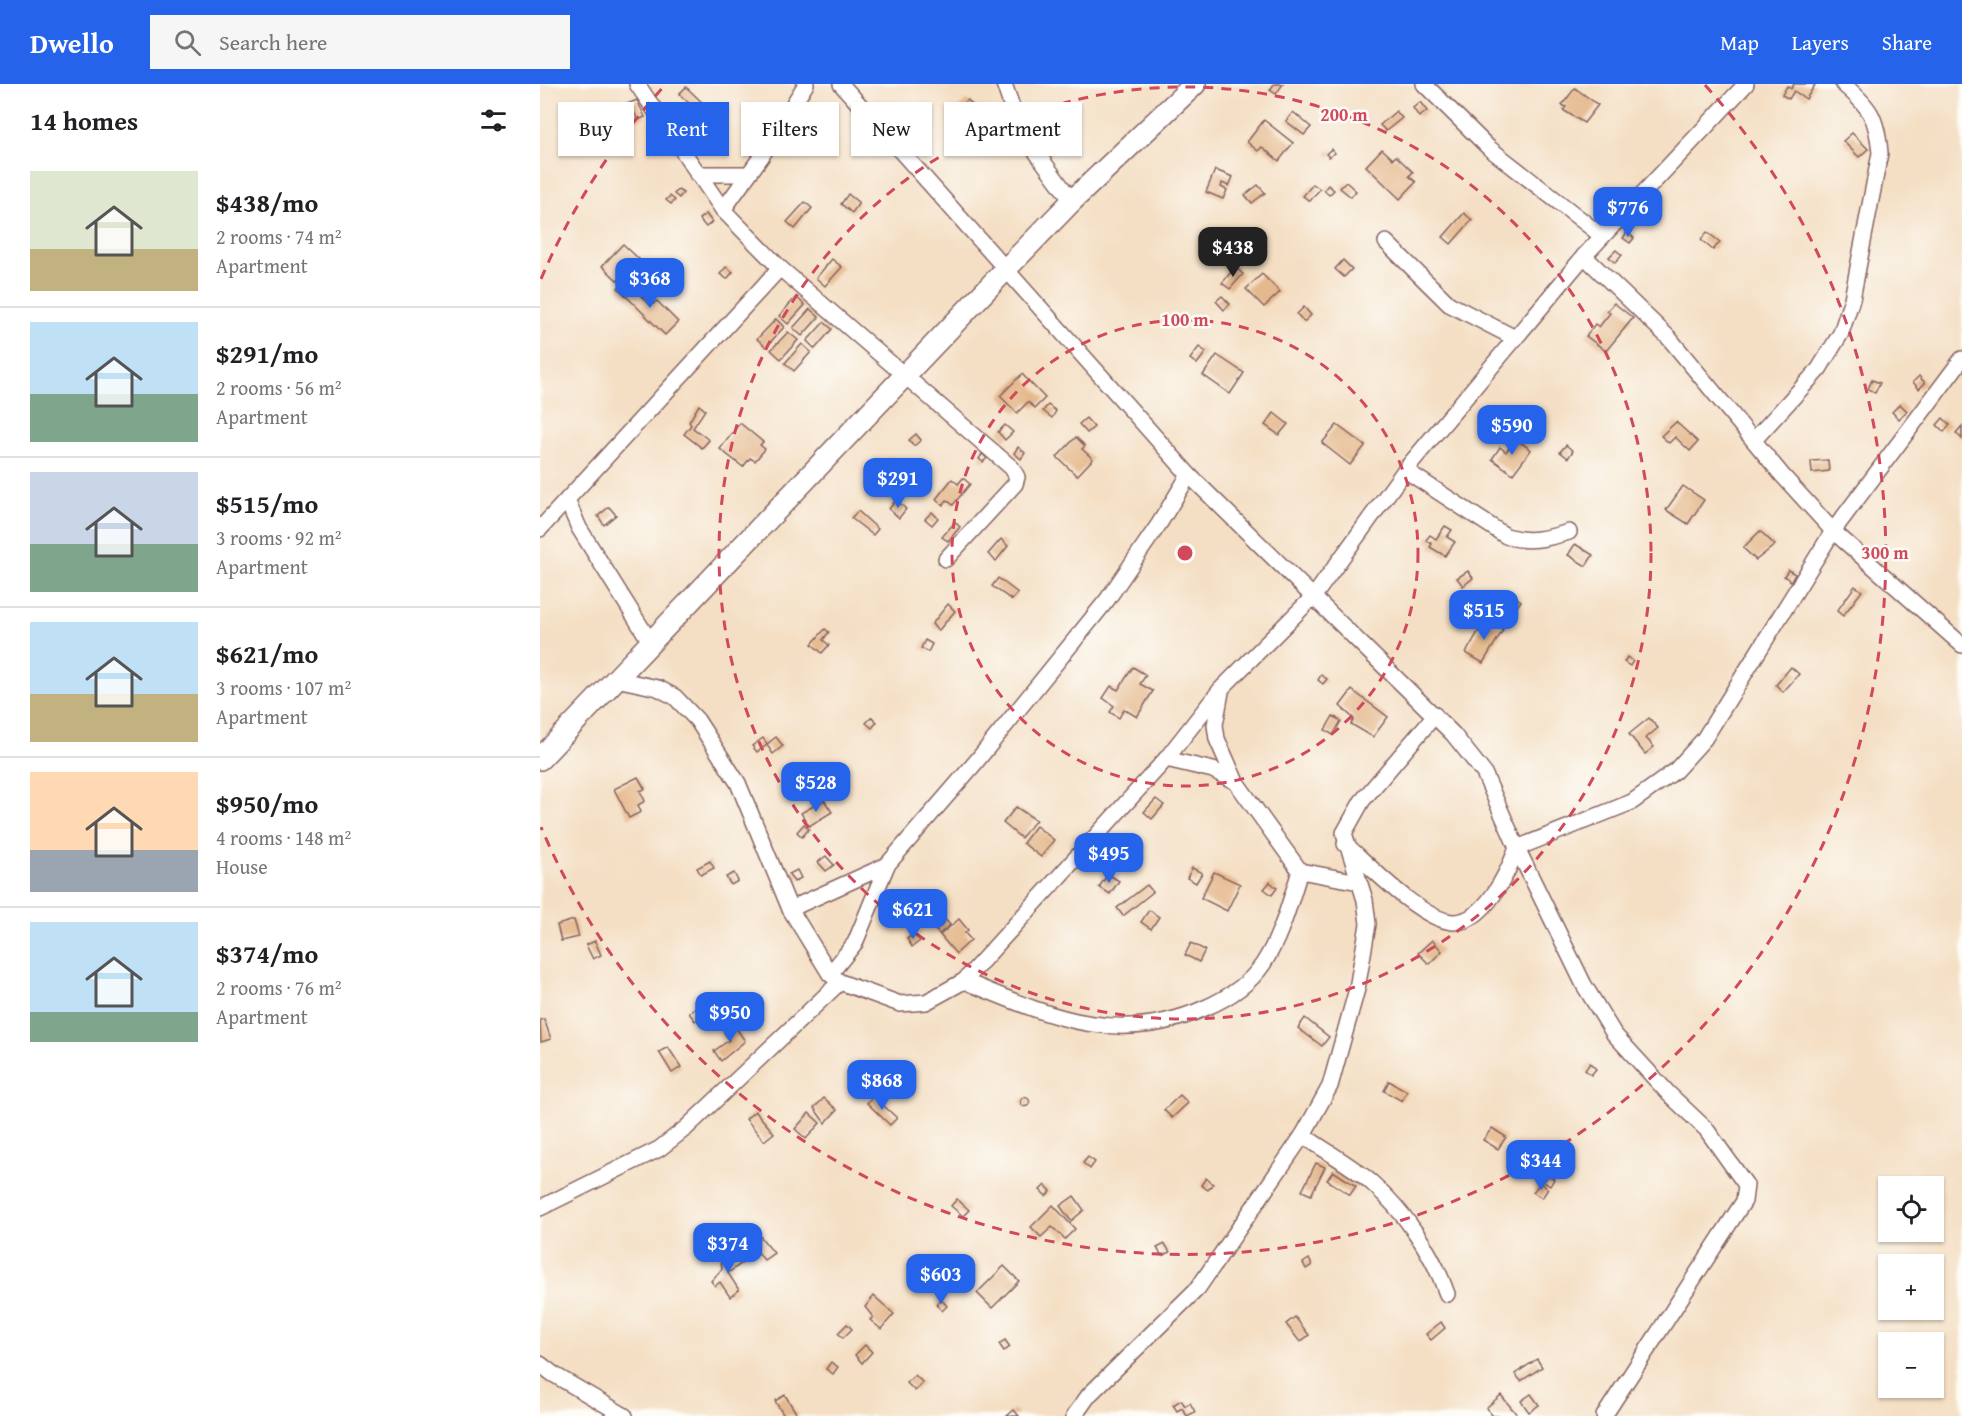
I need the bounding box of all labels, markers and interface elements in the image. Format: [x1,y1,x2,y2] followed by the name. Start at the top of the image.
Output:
[150,15,570,69] search box
[30,22,114,63] text: Dwello
[171,26,204,59] icon: search
[219,26,327,58] text: Search here
[1720,27,1759,58] text: Map
[1792,27,1849,58] text: Layers
[1882,27,1932,58] text: Share
[30,101,138,140] text: 14 homes
[1320,101,1368,128] text: 200 m
[558,102,634,156] chip: Buy
[646,102,729,156] chip: Rent
[741,102,839,156] chip: Filters
[851,102,932,156] chip: New
[944,102,1082,156] chip: Apartment
[477,104,510,137] icon: filters
[216,183,318,222] text: $438/mo
[1592,187,1664,238] pin: $776
[1607,192,1649,221] text: $776
[78,195,150,267] icon: home
[216,222,342,251] text: 2 rooms · 74 m²
[1197,227,1269,278] pin: $438
[1212,232,1254,261] text: $438
[216,251,308,280] text: Apartment
[614,258,686,309] pin: $368
[629,263,671,292] text: $368
[1161,306,1209,333] text: 100 m
[216,334,318,373] text: $291/mo
[78,346,150,418] icon: home
[216,373,342,402] text: 2 rooms · 56 m²
[216,402,308,431] text: Apartment
[1476,405,1548,456] pin: $590
[1491,410,1533,439] text: $590
[862,458,934,509] pin: $291
[877,463,919,492] text: $291
[216,484,318,523] text: $515/mo
[78,496,150,568] icon: home
[216,523,342,552] text: 3 rooms · 92 m²
[1861,539,1909,566] text: 300 m
[1175,543,1195,563] centre of rings
[216,552,308,581] text: Apartment
[1448,590,1520,641] pin: $515
[1463,595,1505,624] text: $515
[216,634,318,673] text: $621/mo
[78,646,150,718] icon: home
[216,673,351,702] text: 3 rooms · 107 m²
[216,702,308,731] text: Apartment
[780,762,852,813] pin: $528
[795,767,837,796] text: $528
[216,784,318,823] text: $950/mo
[78,796,150,868] icon: home
[216,823,351,852] text: 4 rooms · 148 m²
[1073,833,1145,884] pin: $495
[1088,838,1130,867] text: $495
[216,852,268,881] text: House
[877,889,949,940] pin: $621
[892,894,934,923] text: $621
[216,934,318,973] text: $374/mo
[78,946,150,1018] icon: home
[216,973,342,1002] text: 2 rooms · 76 m²
[694,992,766,1043] pin: $950
[709,997,751,1026] text: $950
[216,1002,308,1031] text: Apartment
[846,1060,918,1111] pin: $868
[861,1065,903,1094] text: $868
[1505,1140,1577,1191] pin: $344
[1520,1145,1562,1174] text: $344
[1878,1176,1944,1398] map controls
[1878,1176,1944,1242] button: locate
[692,1223,764,1274] pin: $374
[707,1228,749,1257] text: $374
[905,1254,977,1305] pin: $603
[1878,1254,1944,1320] button: +
[920,1259,962,1288] text: $603
[1878,1332,1944,1398] button: −

